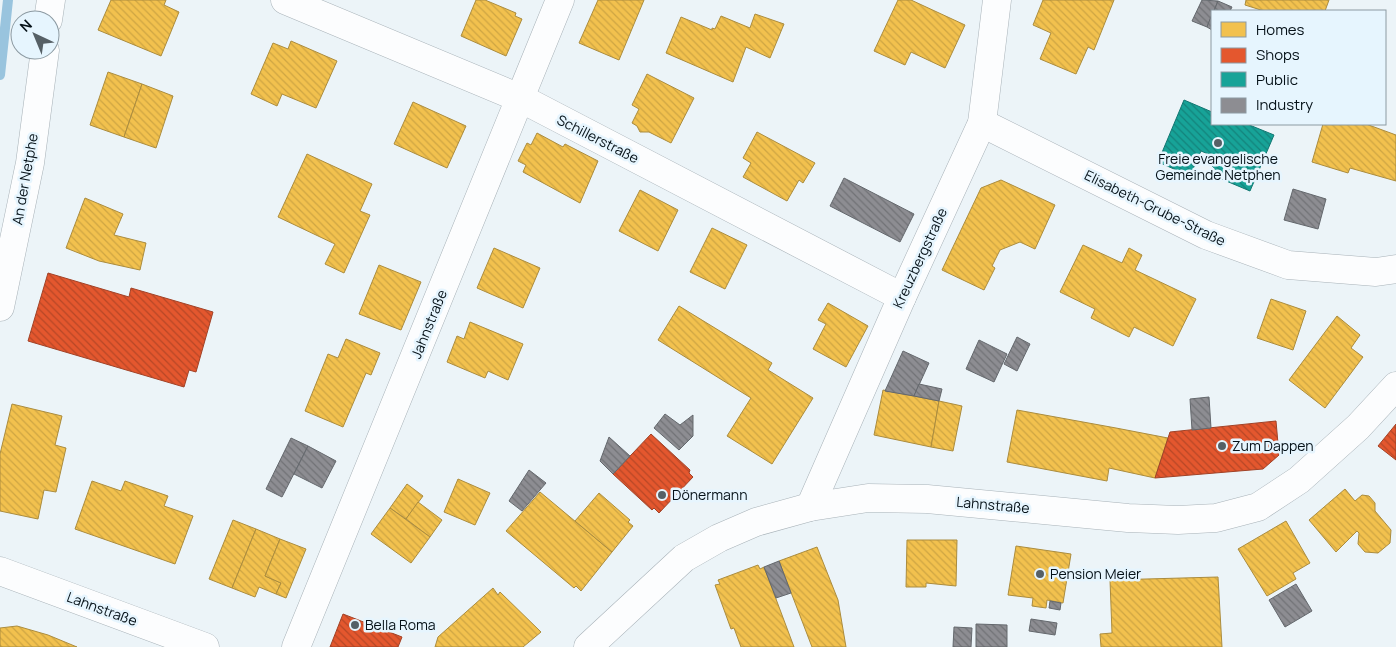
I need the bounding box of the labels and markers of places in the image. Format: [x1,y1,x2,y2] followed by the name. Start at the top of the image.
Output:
[1212,137,1224,149] marker: Freie evangelische Gemeinde Netphen
[1156,149,1280,184] place label: Freie evangelische Gemeinde Netphen
[1232,436,1314,455] place label: Zum Dappen
[1216,440,1228,452] marker: Zum Dappen
[672,485,747,504] place label: Dönermann
[656,489,668,501] marker: Dönermann
[1050,564,1141,583] place label: Pension Meier
[1034,568,1046,580] marker: Pension Meier
[365,615,436,634] place label: Bella Roma
[349,619,361,631] marker: Bella Roma

